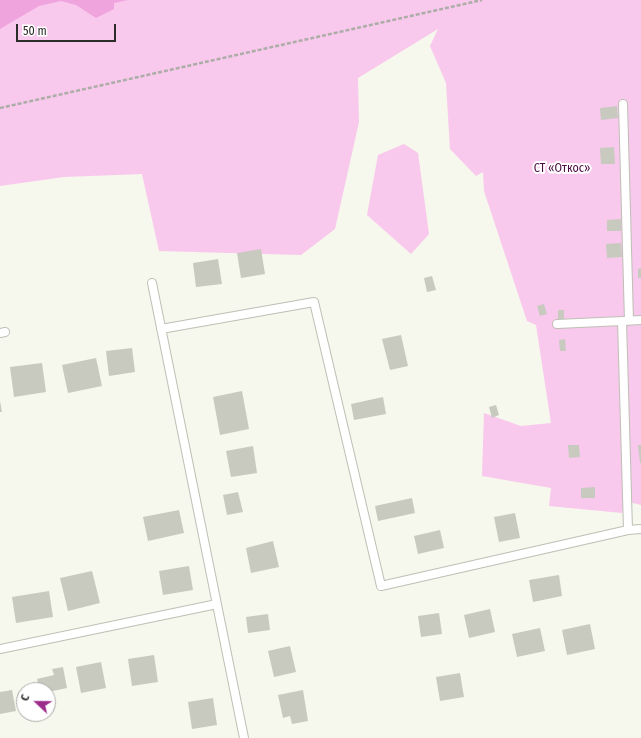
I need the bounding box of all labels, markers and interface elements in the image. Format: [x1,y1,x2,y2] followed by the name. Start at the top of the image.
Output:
[18,16,118,42] scale bar
[23,24,47,38] text: 50 m
[534,162,590,176] park label: СТ «Откос»
[16,682,56,722] north arrow
[18,693,32,703] text: С

